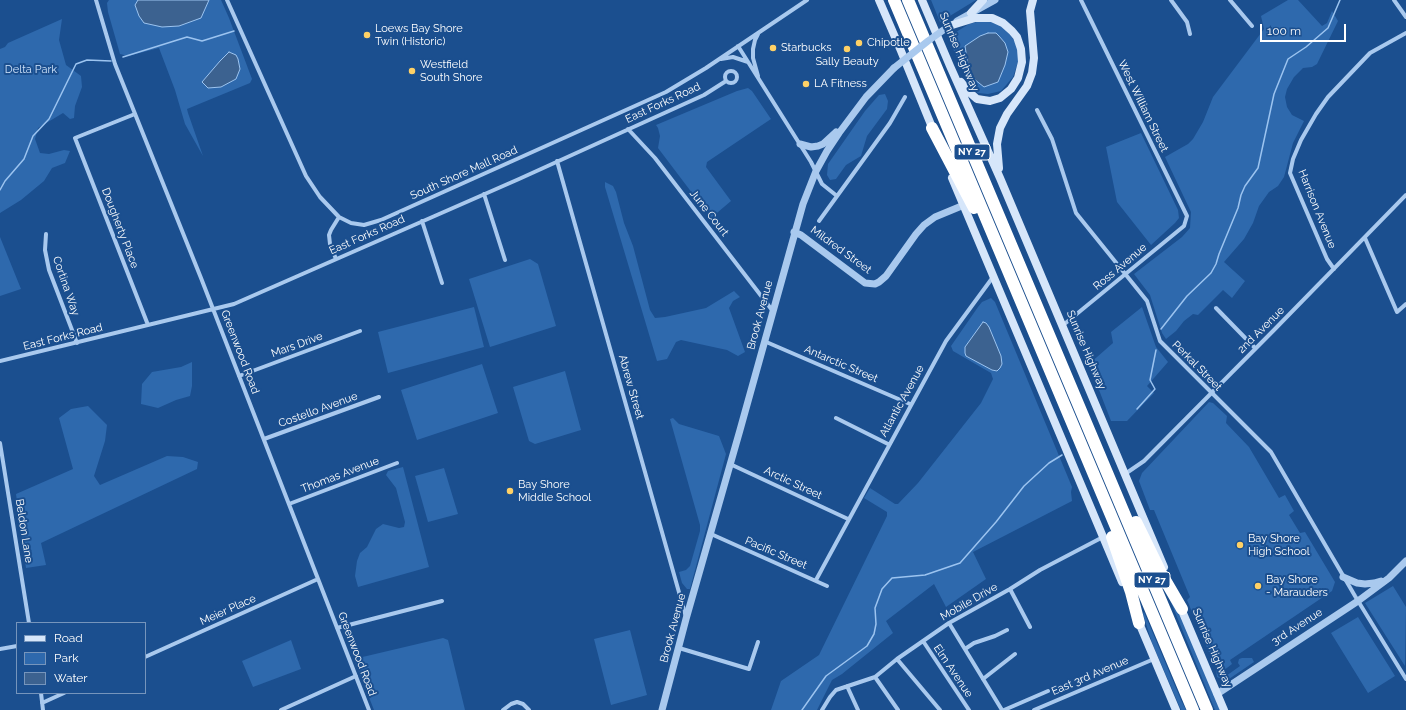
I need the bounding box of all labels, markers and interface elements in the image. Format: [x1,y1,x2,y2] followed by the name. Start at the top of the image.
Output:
[936,10,982,94] street label: Sunrise Highway
[1262,16,1348,42] scale bar
[375,22,463,48] place label: Loews Bay Shore Twin (Historic)
[1267,24,1301,38] text: 100 m
[362,30,372,40] marker: Loews Bay Shore Twin (Historic)
[867,36,910,50] place label: Chipotle
[854,38,864,48] marker: Chipotle
[781,41,832,55] place label: Starbucks
[768,43,778,53] marker: Starbucks
[842,44,852,54] marker: Sally Beauty
[815,55,879,69] place label: Sally Beauty
[420,58,482,84] place label: Westfield South Shore
[1115,58,1171,154] street label: West William Street
[5,63,57,77] park label: Delta Park
[407,66,417,76] marker: Westfield South Shore
[814,77,867,91] place label: LA Fitness
[801,79,811,89] marker: LA Fitness
[623,80,703,126] street label: East Forks Road
[408,143,520,203] street label: South Shore Mall Road
[954,144,990,160] road number: NY 27
[1295,168,1339,250] street label: Harrison Avenue
[99,186,141,270] street label: Dougherty Place
[687,187,731,239] street label: June Court
[327,212,407,258] street label: East Forks Road
[808,223,874,277] street label: Mildred Street
[1091,241,1149,293] street label: Ross Avenue
[50,255,82,317] street label: Cortina Way
[744,279,776,351] street label: Brook Avenue
[1235,304,1287,356] street label: 2nd Avenue
[218,308,262,396] street label: Greenwood Road
[1063,308,1109,392] street label: Sunrise Highway
[22,321,104,353] street label: East Forks Road
[269,330,325,360] street label: Mars Drive
[1169,338,1225,394] street label: Perkal Street
[802,343,880,385] street label: Antarctic Street
[615,353,647,421] street label: Abrew Street
[877,363,927,439] street label: Atlantic Avenue
[277,390,359,430] street label: Costello Avenue
[299,454,381,496] street label: Thomas Avenue
[762,464,824,502] street label: Arctic Street
[518,478,591,504] place label: Bay Shore Middle School
[505,486,515,496] marker: Bay Shore Middle School
[12,498,36,564] street label: Beldon Lane
[1248,532,1310,558] place label: Bay Shore High School
[743,534,809,572] street label: Pacific Street
[1235,540,1245,550] marker: Bay Shore High School
[1134,572,1170,588] road number: NY 27
[1266,573,1328,599] place label: Bay Shore - Marauders
[938,580,1000,624] street label: Mobile Drive
[1253,581,1263,591] marker: Bay Shore - Marauders
[198,592,258,628] street label: Meier Place
[657,592,689,664] street label: Brook Avenue
[1189,606,1235,690] street label: Sunrise Highway
[1269,606,1325,648] street label: 3rd Avenue
[335,610,379,698] street label: Greenwood Road
[16,622,146,694] legend
[54,631,83,645] text: Road
[930,642,976,700] street label: Elm Avenue
[54,651,79,665] text: Park
[1050,654,1130,698] street label: East 3rd Avenue
[54,671,88,685] text: Water

